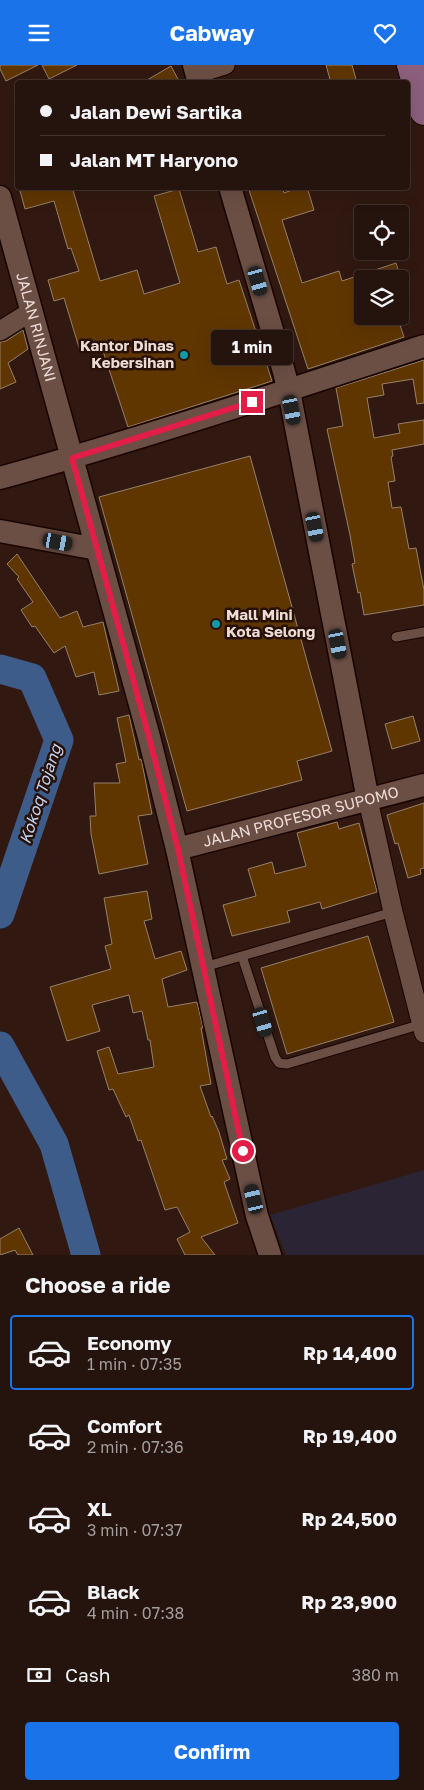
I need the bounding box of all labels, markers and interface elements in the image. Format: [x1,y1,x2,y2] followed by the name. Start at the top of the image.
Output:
[25,19,53,47] icon: menu
[169,19,255,46] text: Cabway
[371,19,399,47] icon: heart
[70,100,242,123] text: Jalan Dewi Sartika
[70,148,238,171] text: Jalan MT Haryono
[354,205,409,325] map controls
[354,205,409,260] button: locate
[246,265,269,297] car
[13,270,61,384] street label: JALAN RINJANI
[354,270,409,325] button: layers
[211,329,293,365] callout: 1 min
[80,336,174,371] place label: Kantor Dinas Kebersihan
[232,337,272,357] text: 1 min
[178,349,190,361] marker: Kantor Dinas Kebersihan
[241,391,263,413] route end
[281,394,302,426] car
[304,511,325,543] car
[41,532,74,552] car
[226,605,315,640] place label: Mall Mini Kota Selong
[210,618,222,630] marker: Mall Mini Kota Selong
[327,628,348,660] car
[14,741,66,846] water label: Kokoq Tojang
[201,782,401,850] street label: JALAN PROFESOR SUPOMO
[251,1005,274,1039] car
[232,1140,254,1162] route start
[243,1183,264,1215] car
[25,1271,171,1298] text: Choose a ride
[27,1330,72,1375] icon: car
[87,1331,172,1354] text: Economy
[303,1341,397,1364] text: Rp 14,400
[87,1354,182,1374] text: 1 min · 07:35
[27,1413,72,1458] icon: car
[87,1414,162,1437] text: Comfort
[303,1424,397,1447] text: Rp 19,400
[87,1437,184,1457] text: 2 min · 07:36
[27,1496,72,1541] icon: car
[87,1497,112,1520] text: XL
[302,1507,397,1530] text: Rp 24,500
[87,1520,183,1540] text: 3 min · 07:37
[27,1579,72,1624] icon: car
[87,1580,140,1603] text: Black
[301,1590,397,1613] text: Rp 23,900
[87,1603,184,1623] text: 4 min · 07:38
[25,1661,53,1689] icon: cash
[65,1663,110,1686] text: Cash
[352,1665,399,1685] text: 380 m
[25,1722,399,1780] button: Confirm

